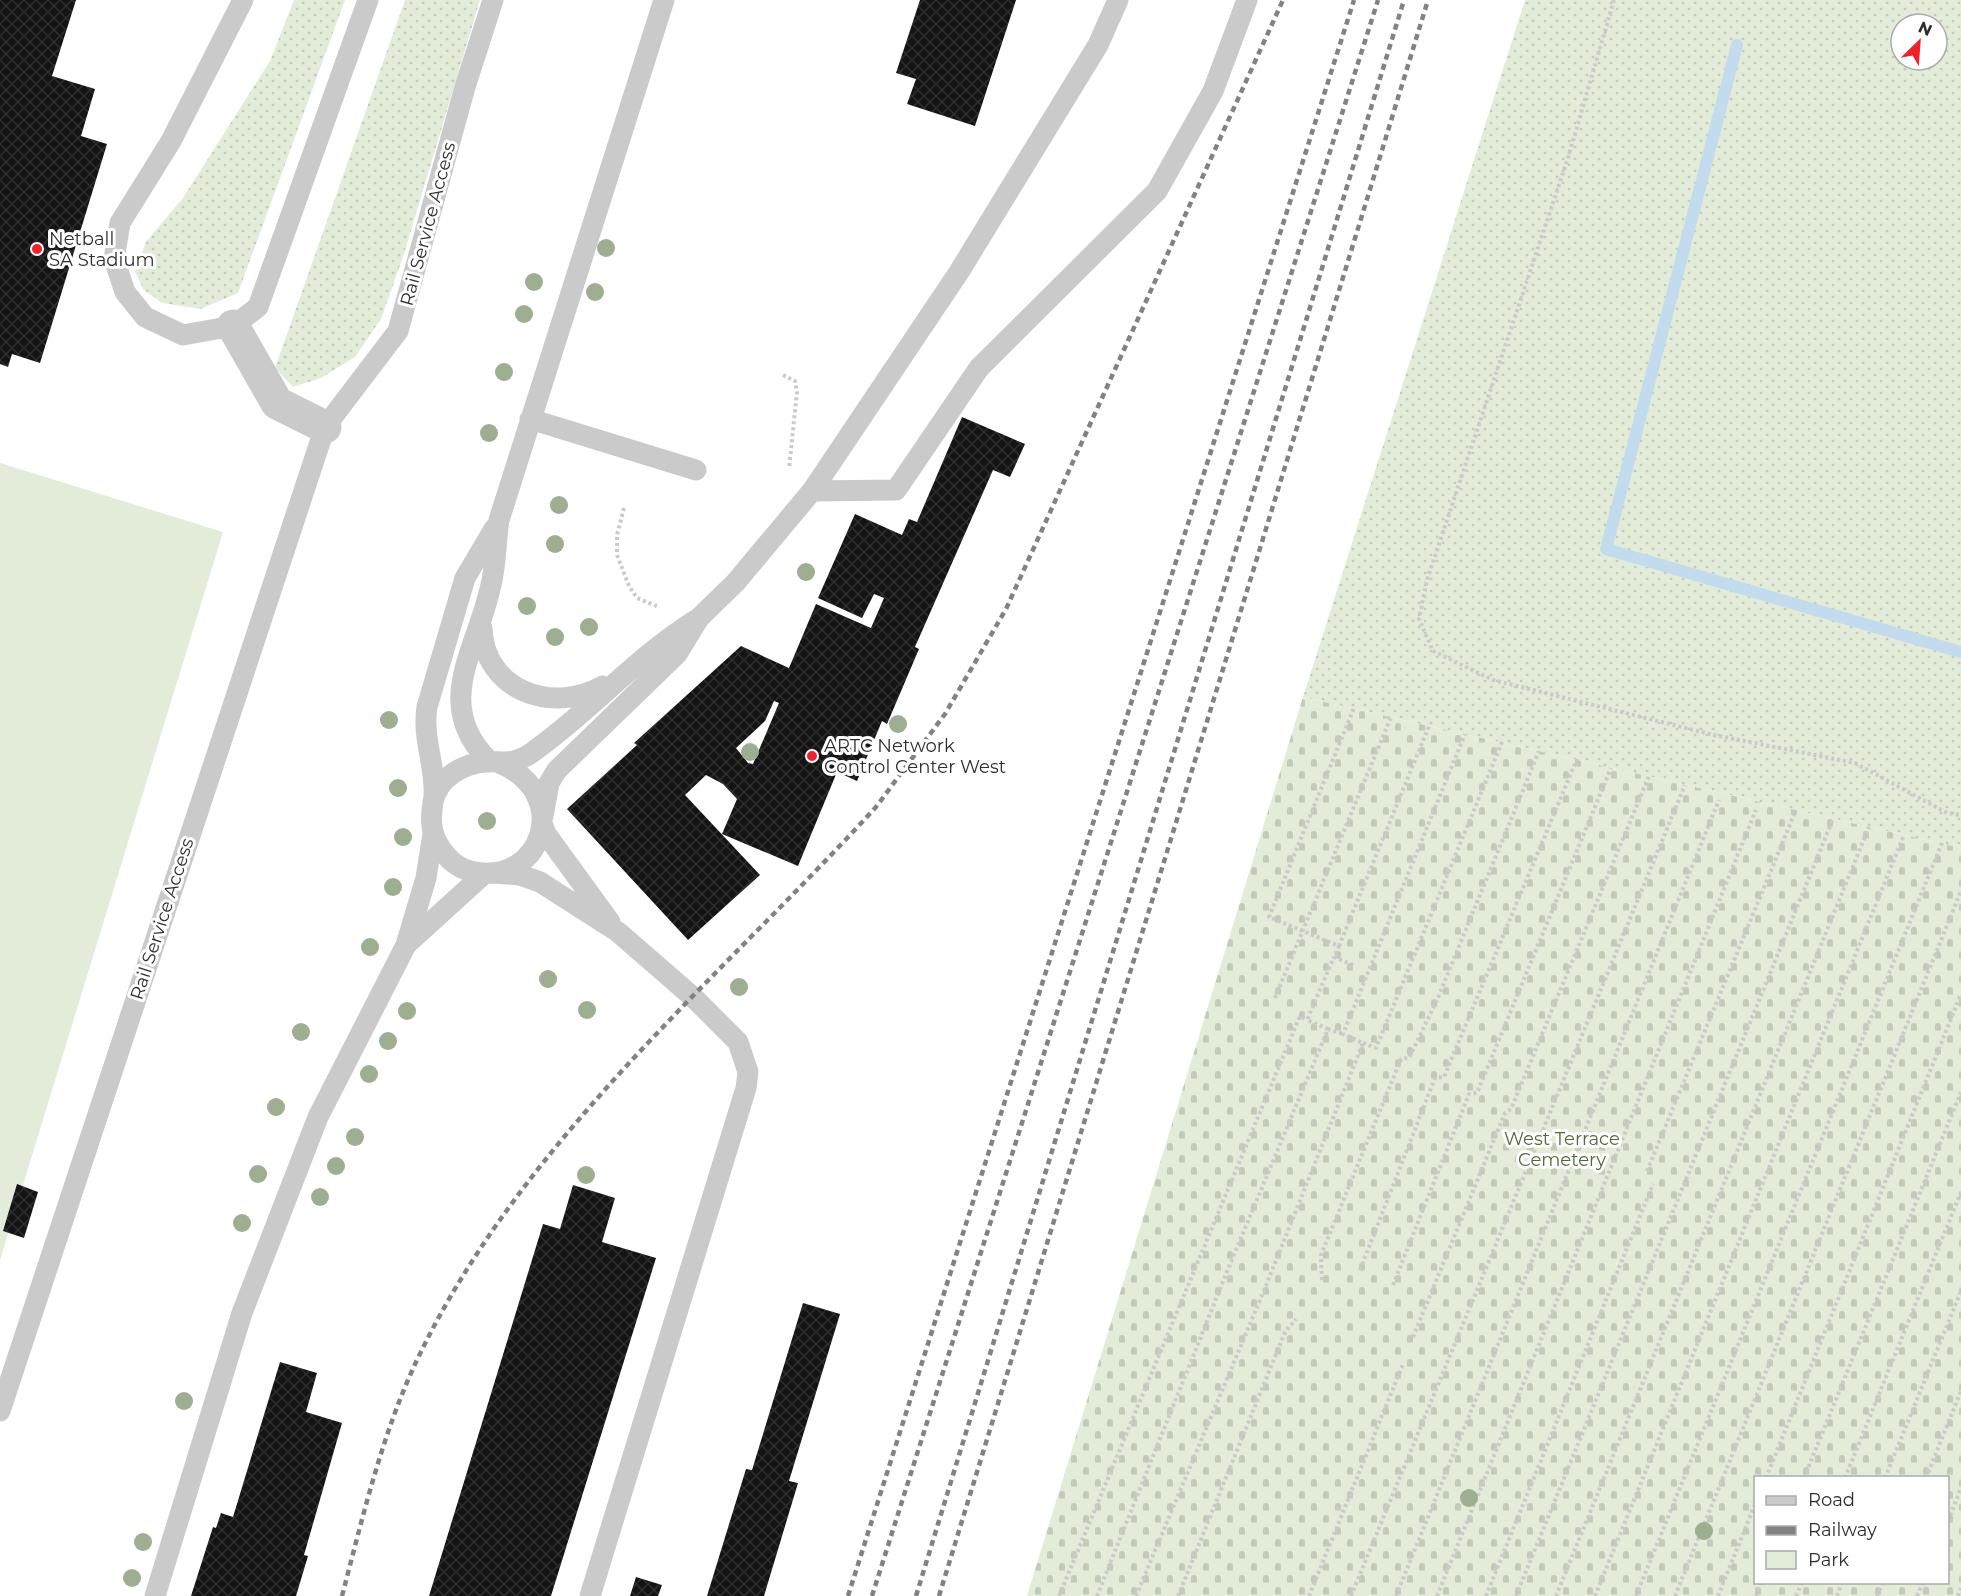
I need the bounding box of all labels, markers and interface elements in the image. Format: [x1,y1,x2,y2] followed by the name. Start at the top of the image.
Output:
[1889,12,1949,72] north arrow
[1915,18,1935,40] text: N
[396,139,461,308] street label: Rail Service Access
[49,228,155,271] place label: Netball SA Stadium
[30,242,44,256] marker: Netball SA Stadium
[824,735,1006,778] place label: ARTC Network Control Center West
[805,749,819,763] marker: ARTC Network Control Center West
[125,835,199,1003] street label: Rail Service Access
[1504,1128,1620,1171] park label: West Terrace Cemetery
[1754,1476,1949,1584] legend
[1808,1489,1855,1511] text: Road
[1808,1519,1877,1541] text: Railway
[1808,1549,1849,1571] text: Park

